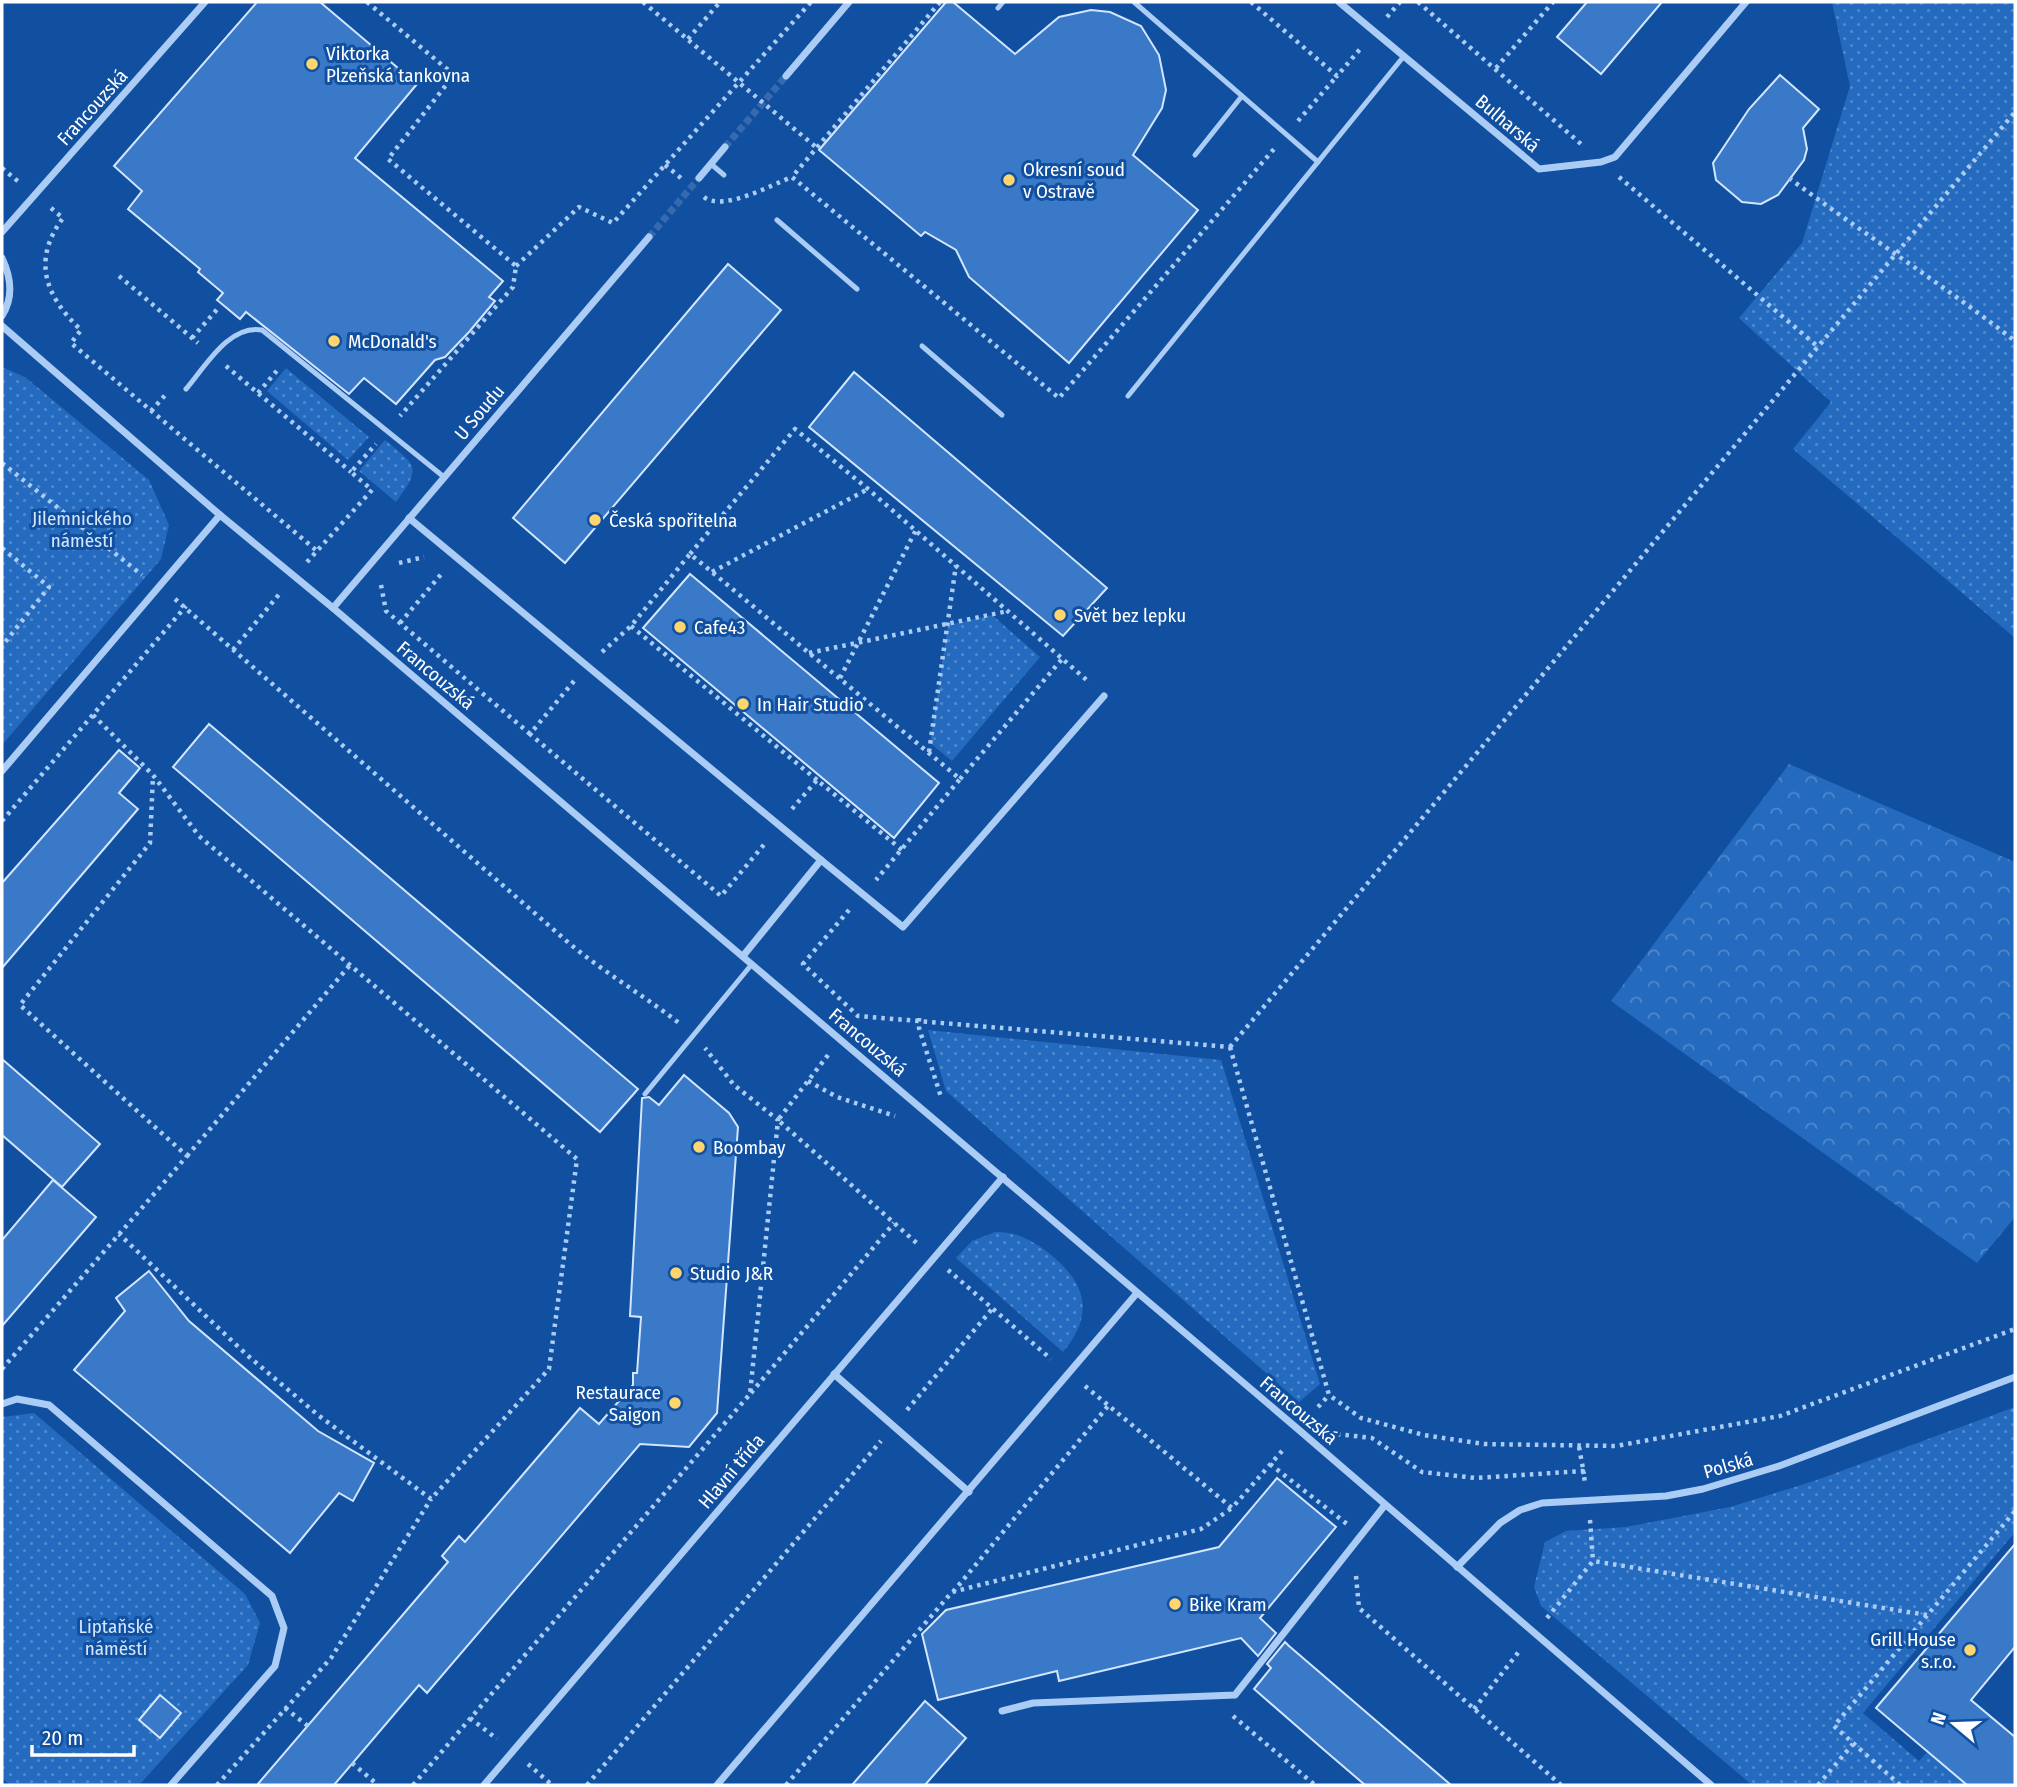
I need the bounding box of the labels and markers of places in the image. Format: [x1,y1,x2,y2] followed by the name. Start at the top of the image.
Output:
[326,42,470,87] place label: Viktorka Plzeňská tankovna
[304,56,320,72] marker: Viktorka Plzeňská tankovna
[1023,158,1125,203] place label: Okresní soud v Ostravě
[1001,172,1017,188] marker: Okresní soud v Ostravě
[348,330,437,353] place label: McDonald's
[326,333,342,349] marker: McDonald's
[609,509,737,532] place label: Česká spořitelna
[587,512,603,528] marker: Česká spořitelna
[1074,604,1186,627] place label: Svět bez lepku
[1052,607,1068,623] marker: Svět bez lepku
[694,616,745,639] place label: Cafe43
[672,619,688,635] marker: Cafe43
[757,693,864,716] place label: In Hair Studio
[735,696,751,712] marker: In Hair Studio
[713,1136,786,1159] place label: Boombay
[691,1139,707,1155] marker: Boombay
[690,1262,773,1285] place label: Studio J&R
[668,1265,684,1281] marker: Studio J&R
[576,1381,661,1426] place label: Restaurace Saigon
[667,1395,683,1411] marker: Restaurace Saigon
[1189,1593,1267,1616] place label: Bike Kram
[1167,1596,1183,1612] marker: Bike Kram
[1870,1628,1956,1673] place label: Grill House s.r.o.
[1962,1642,1978,1658] marker: Grill House s.r.o.

